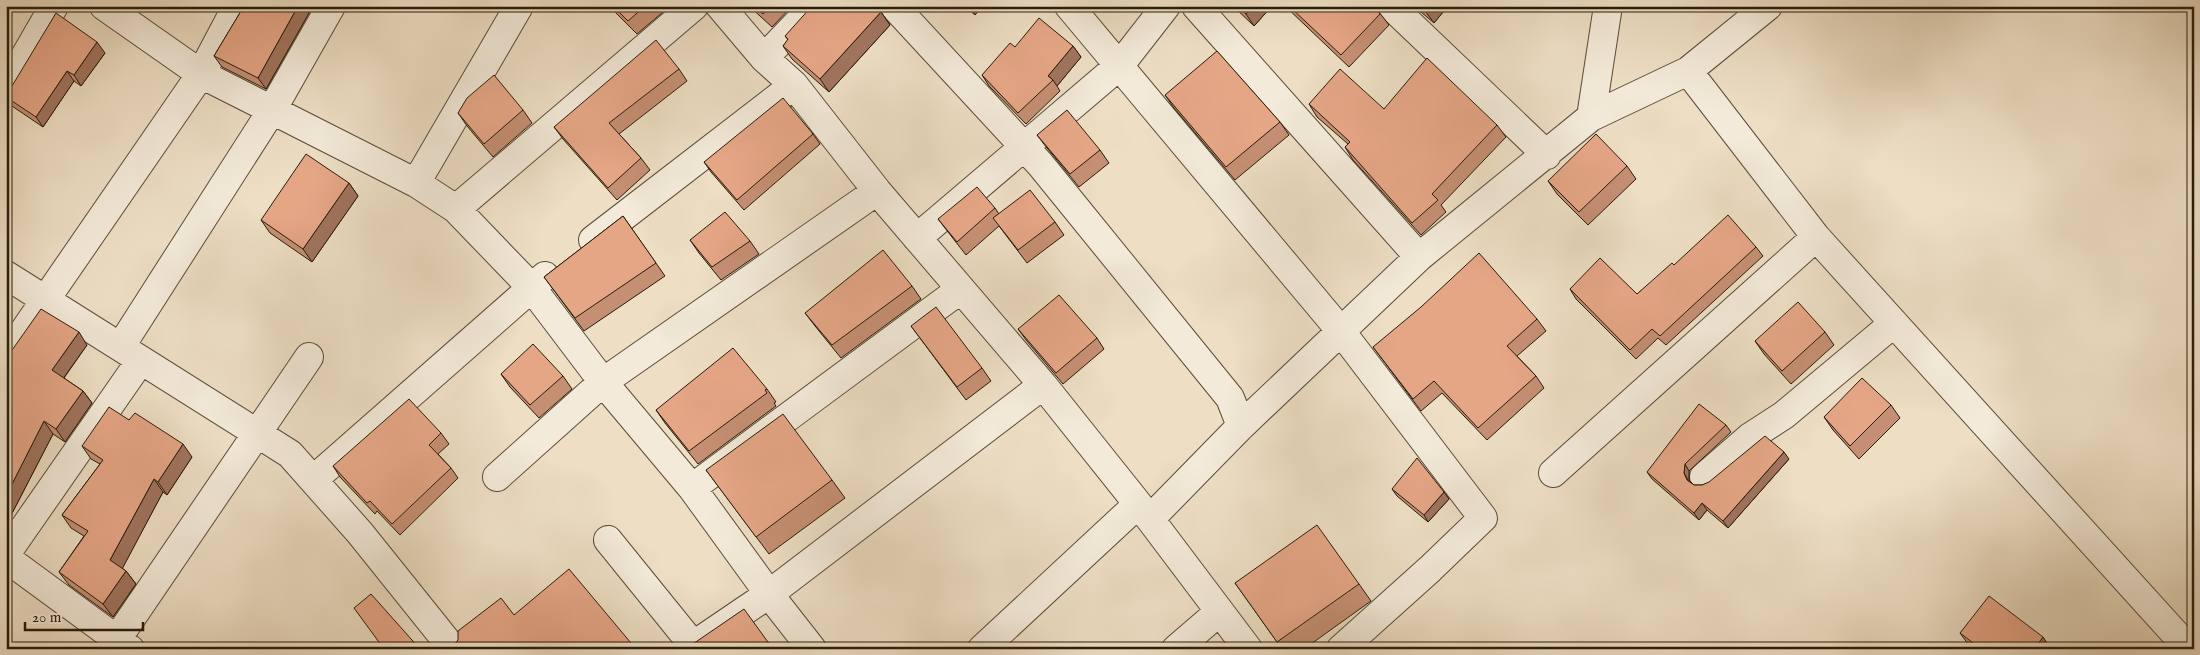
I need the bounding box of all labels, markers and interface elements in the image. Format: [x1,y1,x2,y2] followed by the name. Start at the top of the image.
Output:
[25,600,142,632] scale bar
[32,608,62,627] text: 20 m

